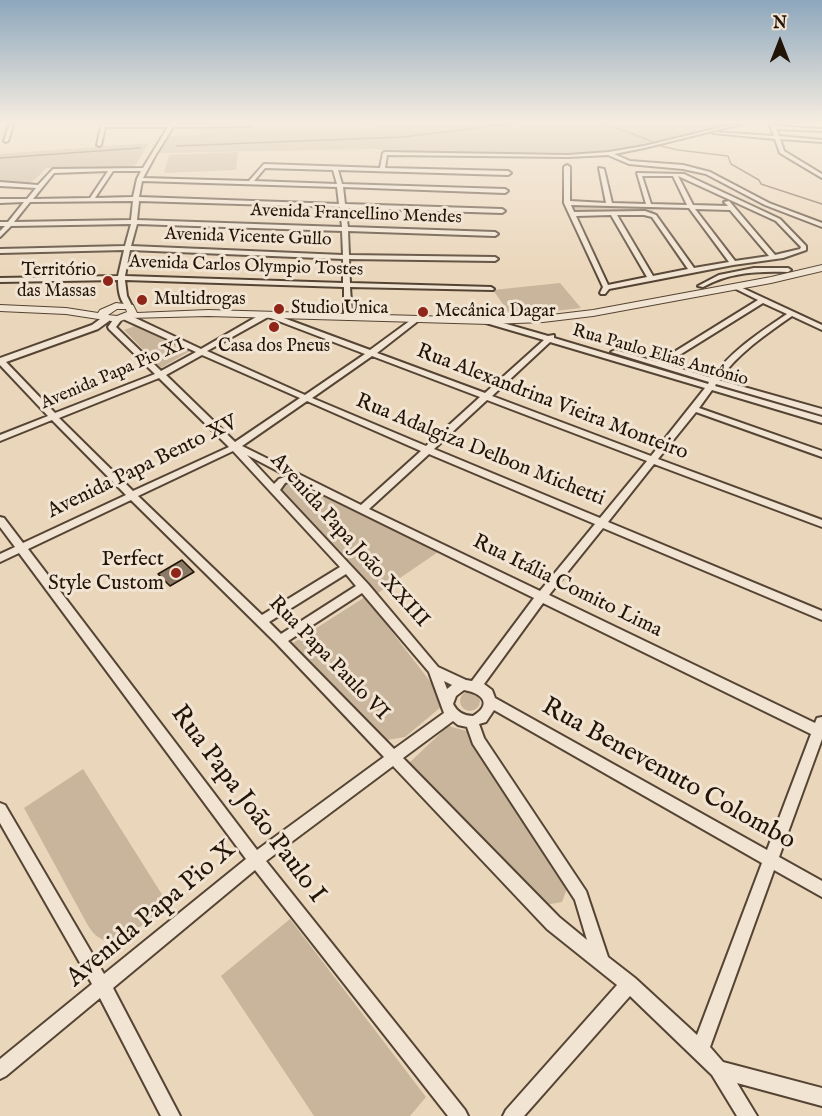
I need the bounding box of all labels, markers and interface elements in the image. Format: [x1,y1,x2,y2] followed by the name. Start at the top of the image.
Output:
[750,12,810,72] north arrow
[773,14,787,34] text: N
[250,201,462,229] street label: Avenida Francellino Mendes
[164,224,332,252] street label: Avenida Vicente Gullo
[129,252,363,282] street label: Avenida Carlos Olympio Tostes
[17,260,96,302] place label: Território das Massas
[101,274,115,288] marker: Território das Massas
[154,289,246,311] place label: Multidrogas
[135,293,149,307] marker: Multidrogas
[291,298,388,320] place label: Studio Unica
[435,301,556,323] place label: Mecânica Dagar
[272,302,286,316] marker: Studio Unica
[416,305,430,319] marker: Mecânica Dagar
[267,320,281,334] marker: Casa dos Pneus
[569,321,751,391] street label: Rua Paulo Elias Antônio
[38,335,188,415] street label: Avenida Papa Pio XI
[218,336,330,358] place label: Casa dos Pneus
[413,339,691,467] street label: Rua Alexandrina Vieira Monteiro
[352,389,608,513] street label: Rua Adalgiza Delbon Michetti
[44,411,242,525] street label: Avenida Papa Bento XV
[264,449,434,633] street label: Avenida Papa João XXIII
[468,530,666,644] street label: Rua Itália Comito Lima
[48,548,164,598] place label: Perfect Style Custom
[169,566,183,580] marker: Perfect Style Custom
[262,592,394,726] street label: Rua Papa Paulo VI
[536,692,800,858] street label: Rua Benevenuto Colombo
[162,700,332,910] street label: Rua Papa João Paulo I
[61,835,243,995] street label: Avenida Papa Pio X

